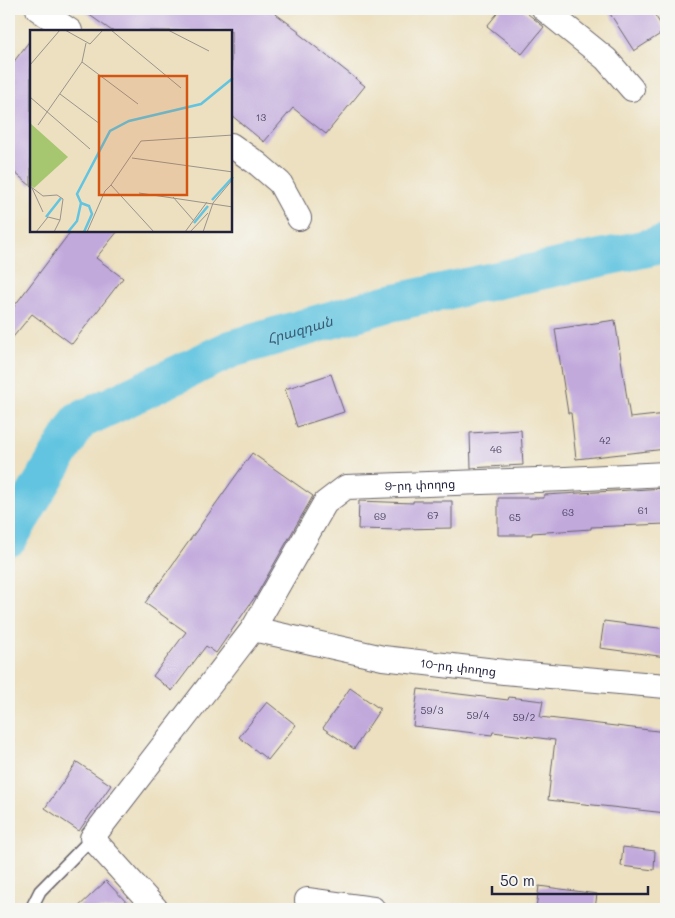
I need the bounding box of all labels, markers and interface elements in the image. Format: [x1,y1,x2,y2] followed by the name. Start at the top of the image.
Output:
[30,30,232,232] inset map
[256,110,266,124] house number: 13
[265,310,335,348] water label: Հրազդան
[599,433,611,447] house number: 42
[490,442,502,456] house number: 46
[384,475,456,494] street label: 9-րդ փողոց
[638,503,648,517] house number: 61
[562,505,574,519] house number: 63
[427,508,439,522] house number: 67
[374,509,386,523] house number: 69
[509,510,521,524] house number: 65
[420,654,497,679] street label: 10-րդ փողոց
[421,703,444,717] house number: 59/3
[467,708,490,722] house number: 59/4
[513,710,535,724] house number: 59/2
[492,863,649,895] scale bar
[500,870,535,890] text: 50 m

